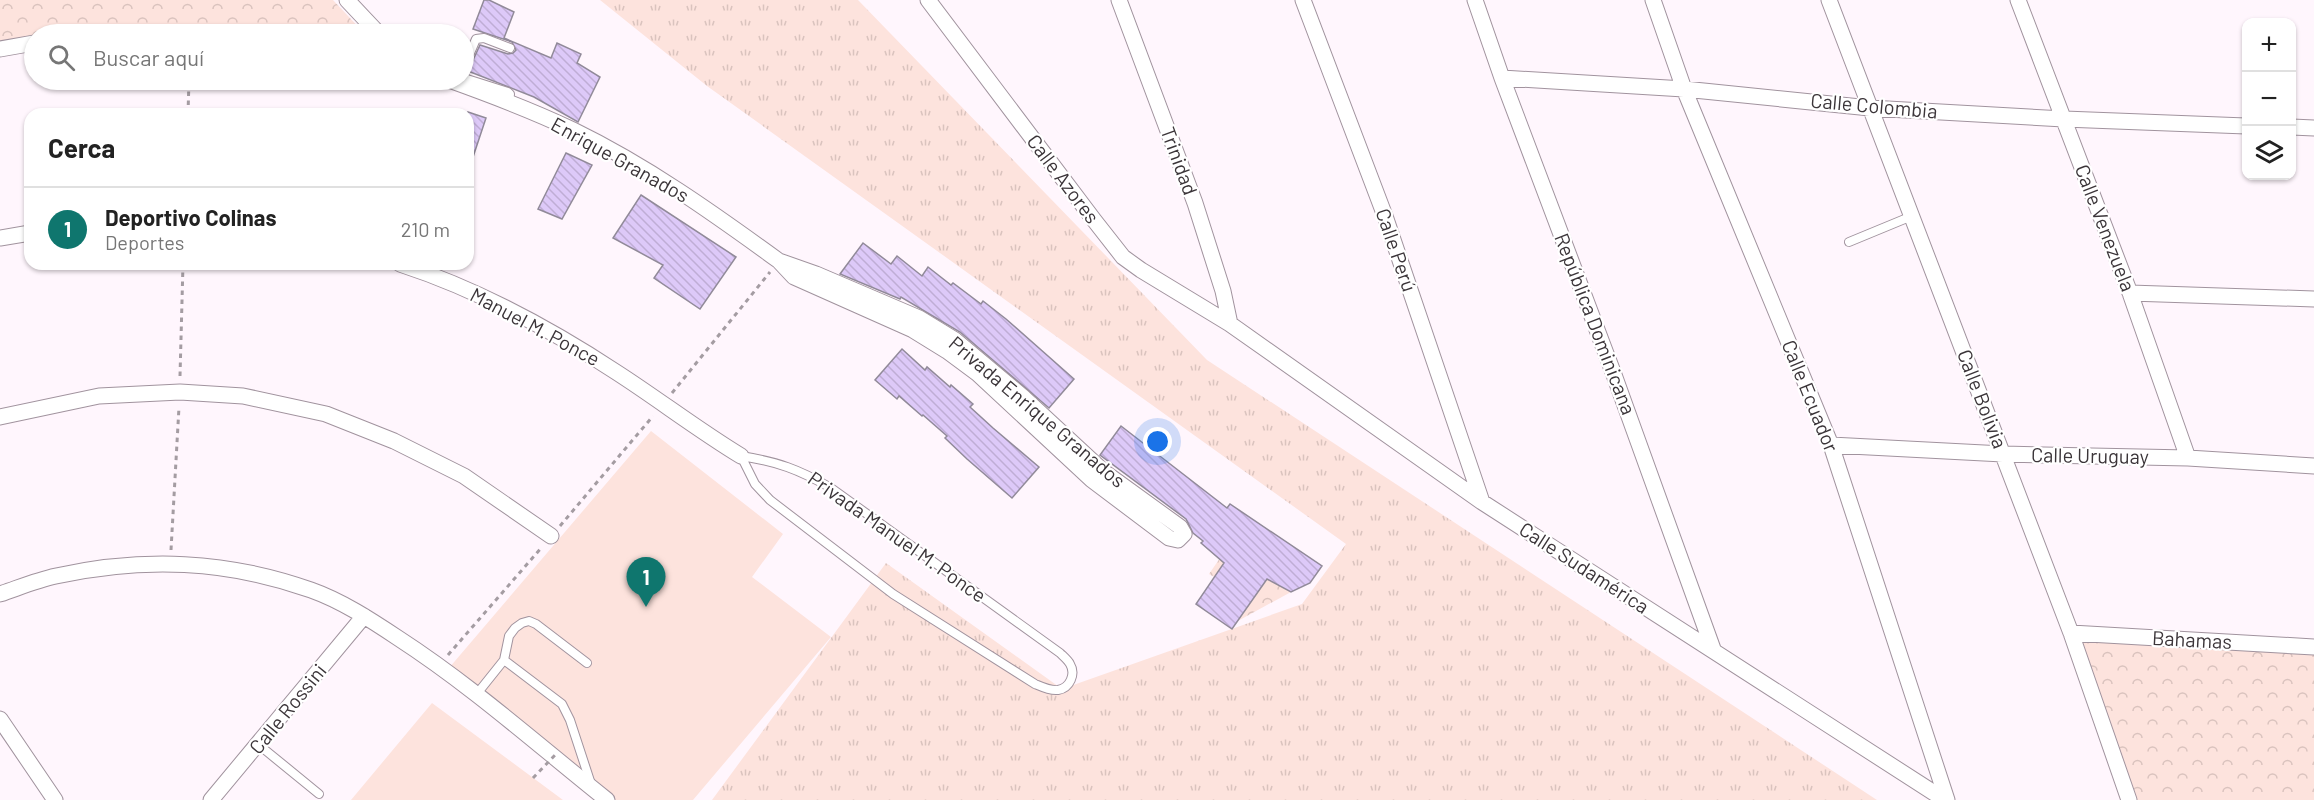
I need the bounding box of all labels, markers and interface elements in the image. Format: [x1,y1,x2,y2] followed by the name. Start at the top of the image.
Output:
[2242,18,2296,180] map controls
[2242,18,2296,72] button: +
[24,24,474,90] search box
[45,41,78,74] icon: search
[93,44,204,70] text: Buscar aquí
[2242,72,2296,126] button: −
[1810,87,1939,123] street label: Calle Colombia
[547,111,694,207] street label: Enrique Granados
[1157,123,1203,198] street label: Trinidad
[2242,126,2296,180] button: layers
[1023,129,1105,228] street label: Calle Azores
[48,132,115,163] text: Cerca
[2071,161,2141,294] street label: Calle Venezuela
[105,204,276,230] text: Deportivo Colinas
[1372,205,1422,294] street label: Calle Perú
[64,217,71,241] text: 1
[401,217,450,241] text: 210 m
[105,230,184,254] text: Deportes
[1550,230,1642,418] street label: República Dominicana
[467,282,604,370] street label: Manuel M. Ponce
[945,330,1131,492] street label: Privada Enrique Granados
[1778,336,1844,455] street label: Calle Ecuador
[1953,346,2013,452] street label: Calle Bolivia
[1143,427,1172,456] your location
[2031,442,2149,468] street label: Calle Uruguay
[804,466,991,607] street label: Privada Manuel M. Ponce
[1515,516,1654,618] street label: Calle Sudamérica
[626,558,666,607] pin: 1
[2151,625,2233,653] street label: Bahamas
[244,658,331,758] street label: Calle Rossini

